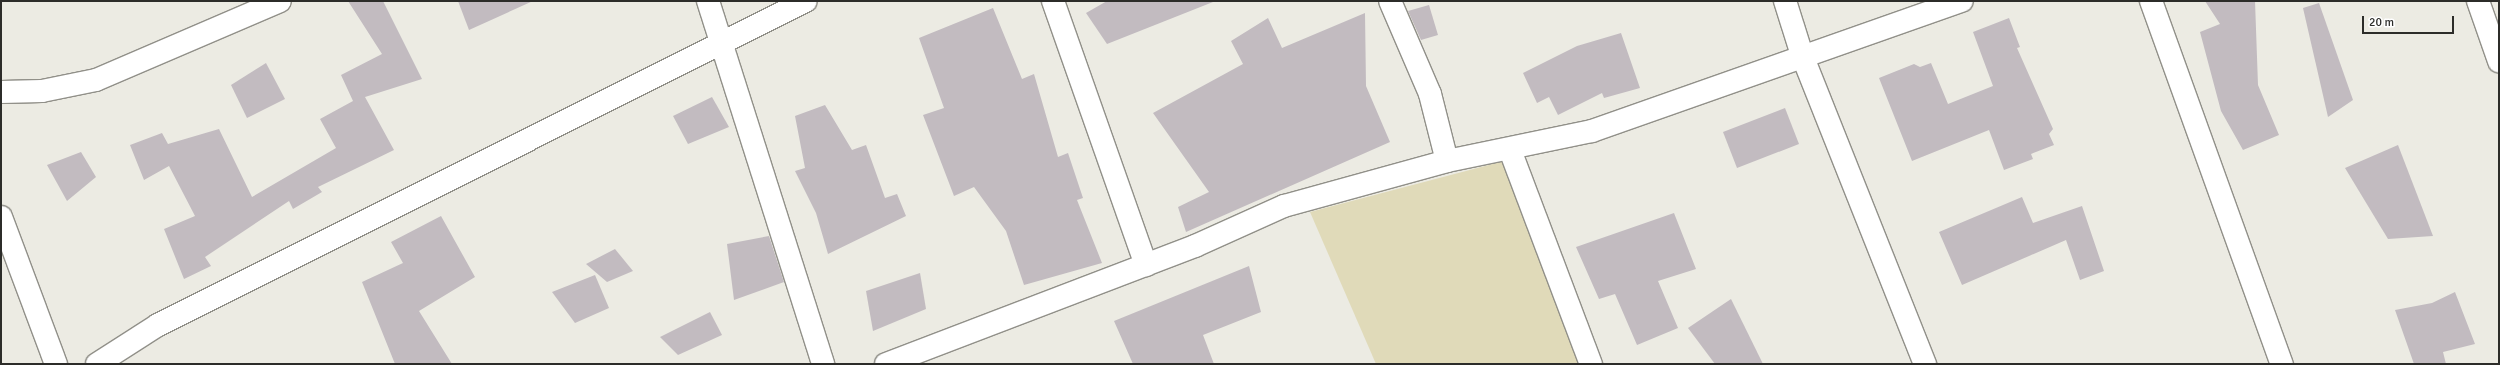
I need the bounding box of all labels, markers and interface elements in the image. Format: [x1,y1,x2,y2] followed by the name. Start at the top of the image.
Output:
[2364,8,2456,34] scale bar
[2369,15,2394,30] text: 20 m

